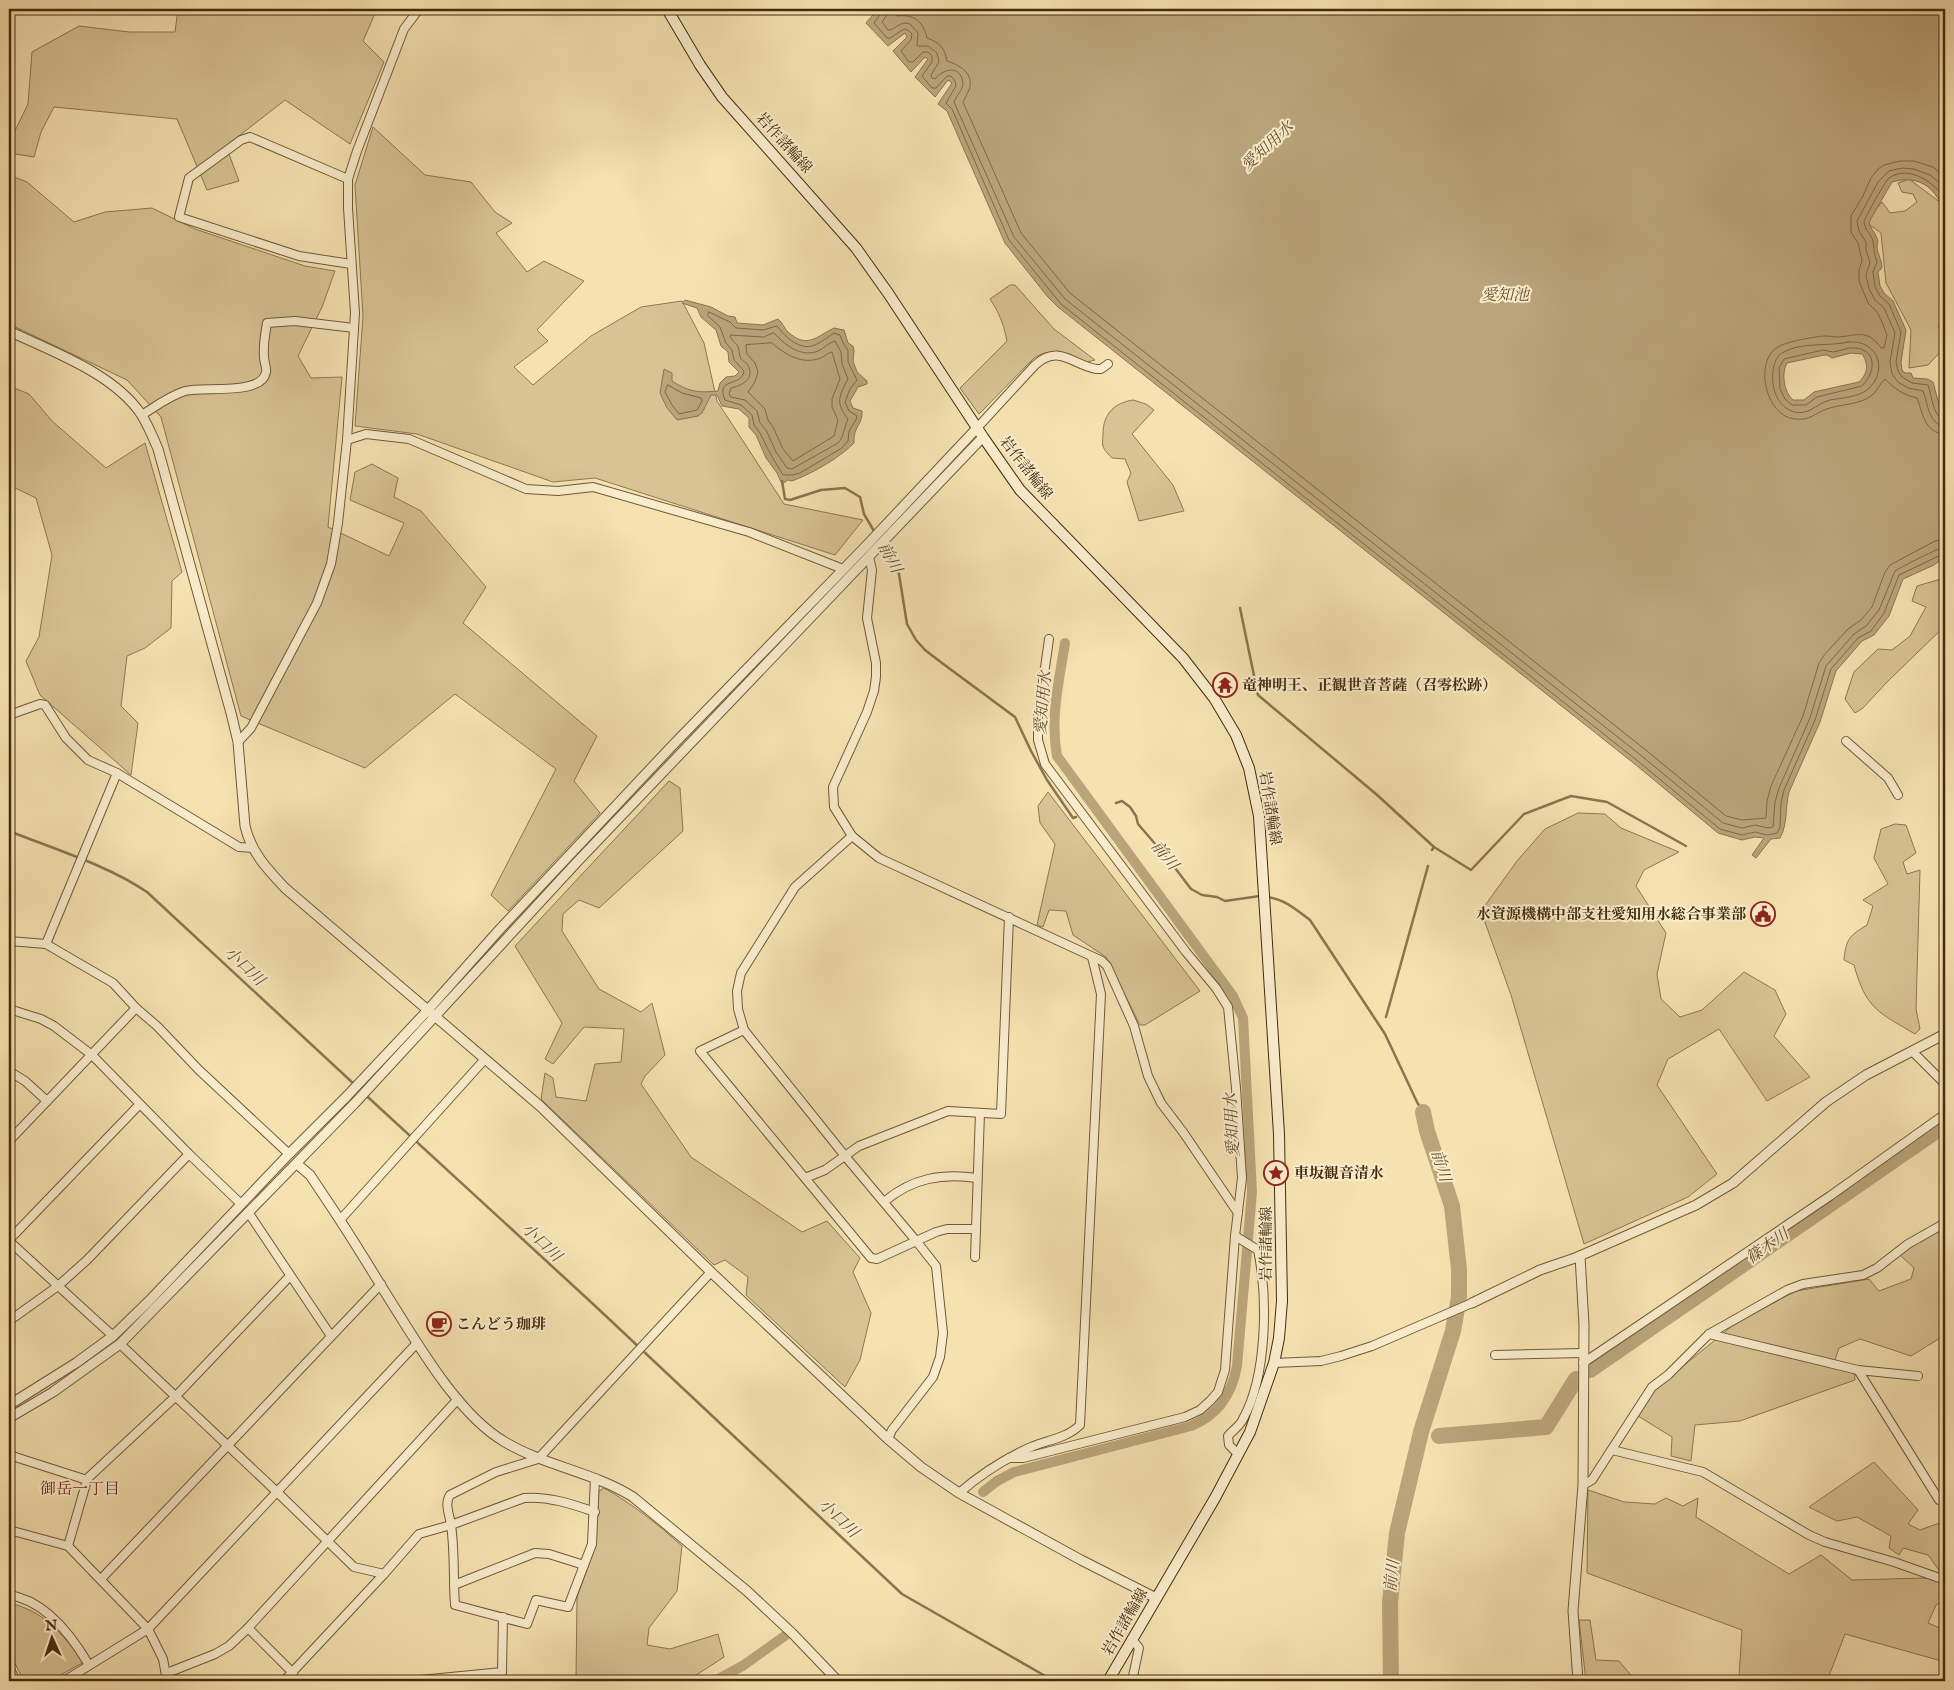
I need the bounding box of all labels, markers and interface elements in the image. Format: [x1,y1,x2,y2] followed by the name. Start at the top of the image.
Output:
[752,109,816,177] street label: 岩作諸輪線
[1238,117,1300,176] water label: 愛知用水
[1481,286,1531,306] water label: 愛知池
[995,433,1057,503] street label: 岩作諸輪線
[873,539,906,579] water label: 前川
[1031,668,1057,736] water label: 愛知用水
[1212,672,1238,698] temple icon: 竜神明王、正観世音菩薩（召零松跡）
[1242,676,1497,695] place label: 竜神明王、正観世音菩薩（召零松跡）
[1255,769,1285,847] street label: 岩作諸輪線
[1146,837,1183,876] water label: 前川
[1750,901,1776,927] public building icon: 水資源機構中部支社愛知用水総合事業部
[1476,905,1747,924] place label: 水資源機構中部支社愛知用水総合事業部
[220,943,270,992] water label: 小口川
[1221,1091,1245,1157] water label: 愛知用水
[1426,1148,1455,1186] water label: 前川
[1263,1160,1289,1186] place icon: 車坂観音清水
[1294,1164,1384,1183] place label: 車坂観音清水
[1257,1206,1276,1282] street label: 岩作諸輪線
[517,1219,567,1268] water label: 小口川
[1743,1224,1795,1269] water label: 篠木川
[426,1311,452,1337] cafe icon: こんどう珈琲
[456,1315,546,1334] place label: こんどう珈琲
[40,1480,120,1500] district label: 御岳一丁目
[814,1495,864,1544] water label: 小口川
[1381,1557,1405,1593] water label: 前川
[1098,1585,1152,1659] street label: 岩作諸輪線
[28,1612,78,1662] north arrow
[44,1617,58,1635] text: N

